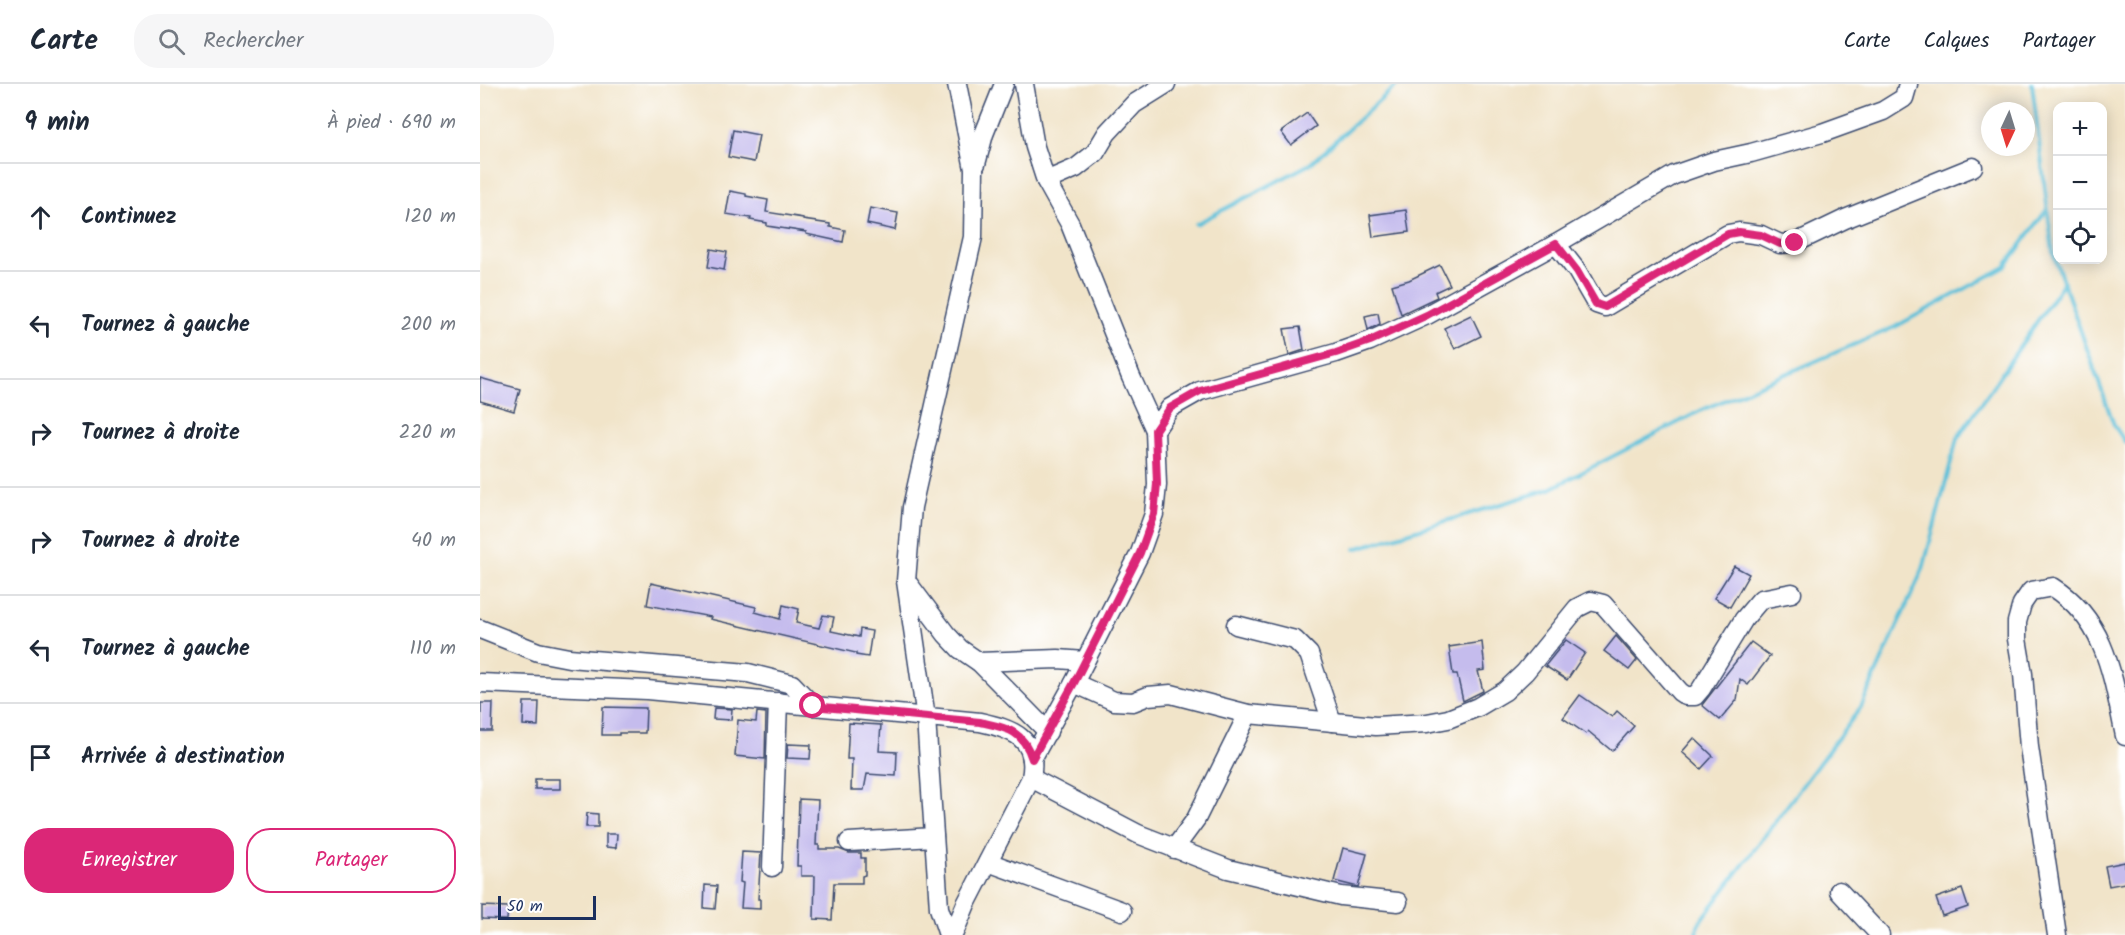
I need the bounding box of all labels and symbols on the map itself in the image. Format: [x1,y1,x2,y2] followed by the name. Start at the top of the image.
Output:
[1981,102,2035,156] north arrow
[1781,229,1807,255] route end
[799,692,825,718] route start
[498,893,596,920] scale bar

